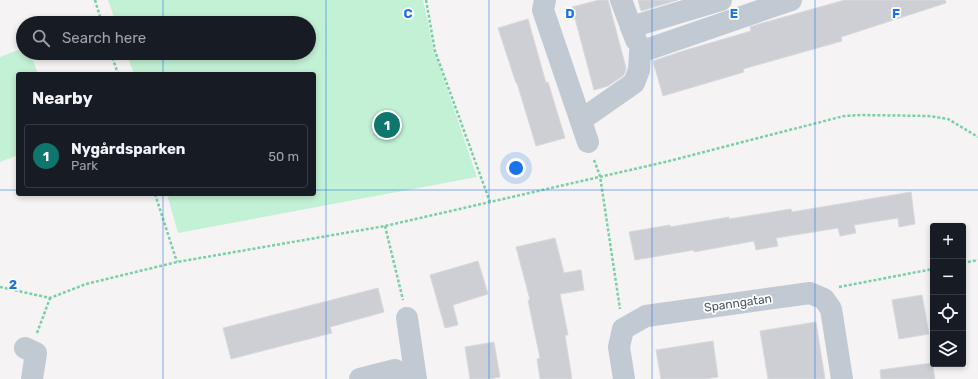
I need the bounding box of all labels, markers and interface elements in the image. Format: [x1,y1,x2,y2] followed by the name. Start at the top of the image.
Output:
[403,6,413,21] text: C
[565,6,575,21] text: D
[730,6,738,21] text: E
[892,6,900,21] text: F
[16,16,316,60] search box
[30,27,52,49] icon: search
[62,29,146,47] text: Search here
[32,88,93,108] text: Nearby
[374,110,400,140] pin: 1
[71,140,185,158] text: Nygårdsparken
[43,149,49,164] text: 1
[268,149,299,164] text: 50 m
[71,158,98,173] text: Park
[506,158,526,178] your location
[930,223,966,367] map controls
[930,223,966,259] button: +
[930,259,966,295] button: −
[9,277,17,292] text: 2
[703,291,773,315] street label: Spanngatan
[930,295,966,331] button: locate
[930,331,966,367] button: layers

